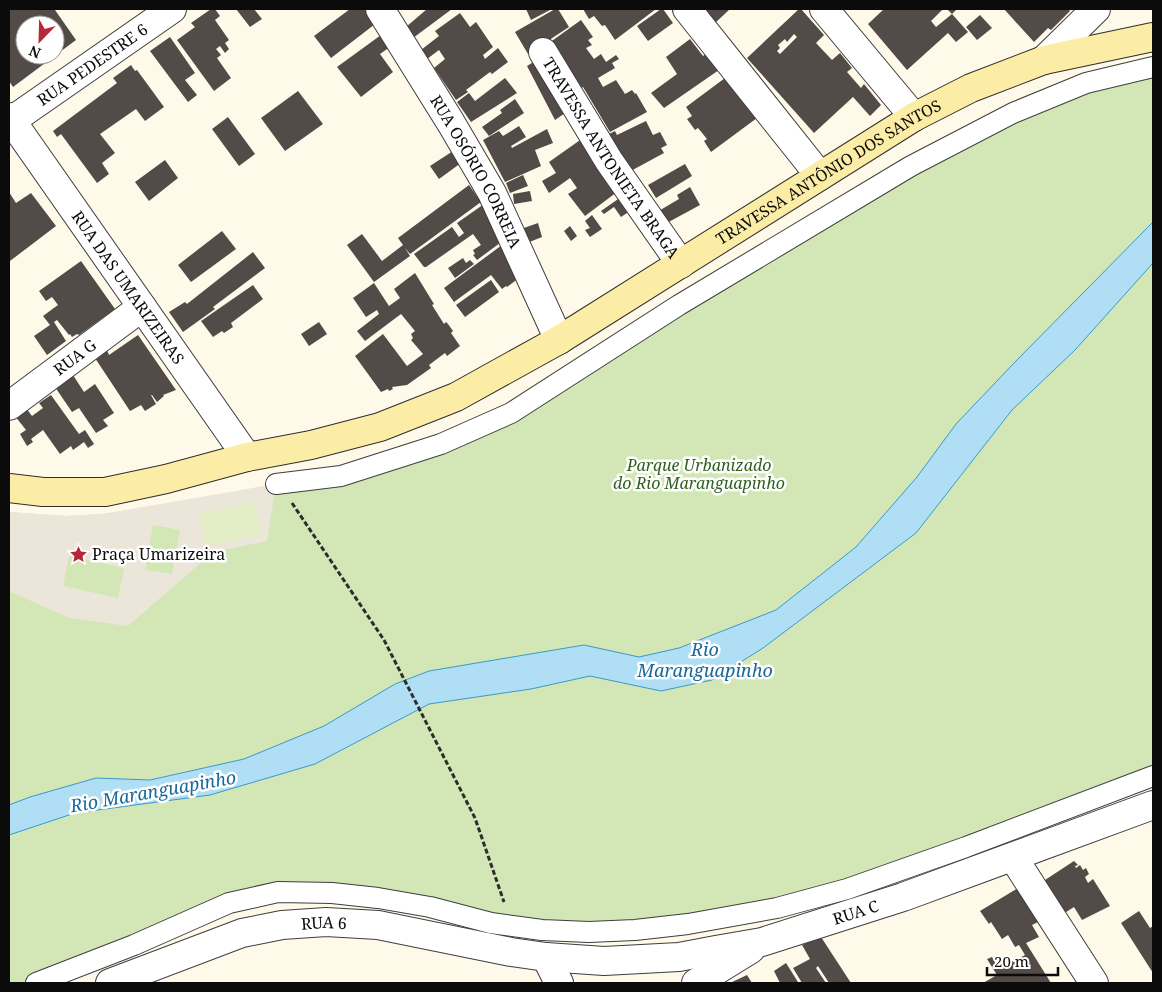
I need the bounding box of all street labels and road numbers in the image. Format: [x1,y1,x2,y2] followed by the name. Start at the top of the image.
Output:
[33,18,152,111] street label: RUA PEDESTRE 6
[538,53,685,263] street label: TRAVESSA ANTONIETA BRAGA
[425,91,527,252] street label: RUA OSÓRIO CORREIA
[712,94,945,250] street label: TRAVESSA ANTÔNIO DOS SANTOS
[67,206,190,368] street label: RUA DAS UMARIZEIRAS
[49,333,101,380] street label: RUA G
[830,894,881,930] street label: RUA C
[300,911,348,935] street label: RUA 6

